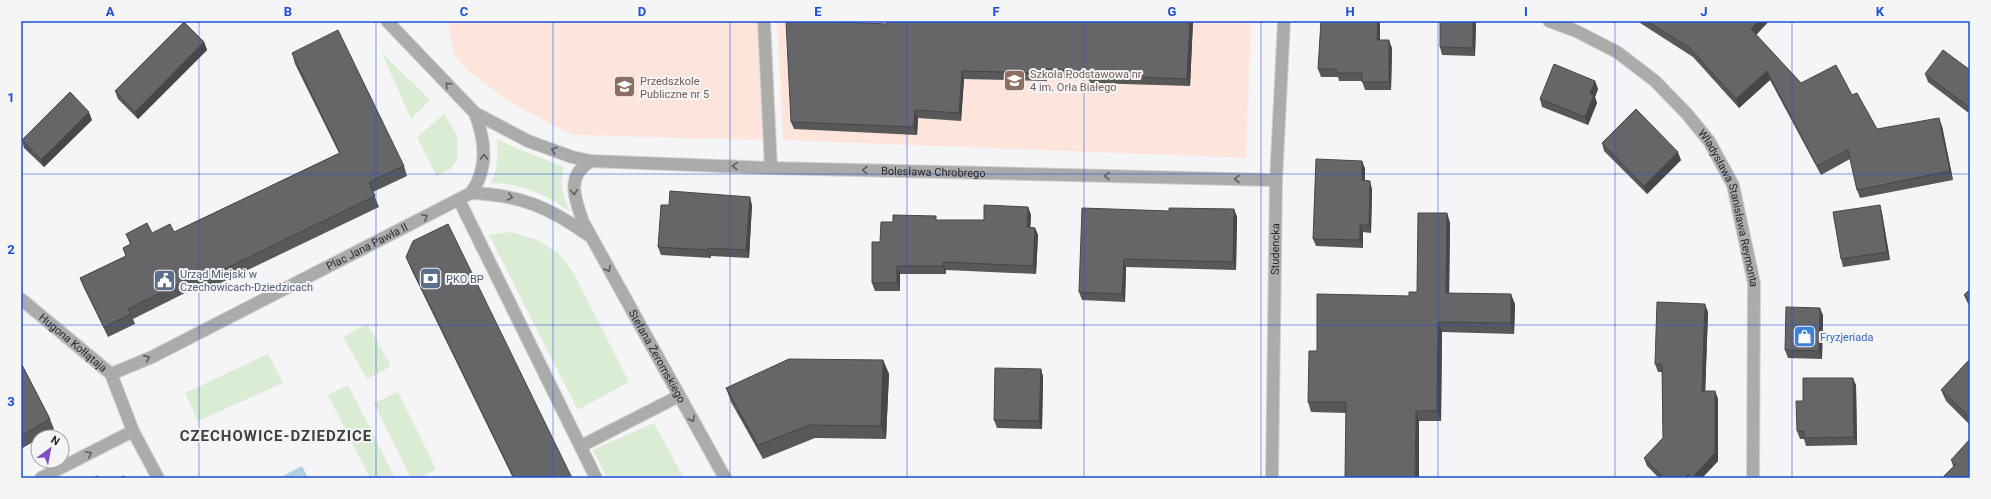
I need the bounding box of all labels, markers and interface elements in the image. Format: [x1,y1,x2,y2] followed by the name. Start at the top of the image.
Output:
[106,4,115,19] text: A
[284,4,292,19] text: B
[460,4,469,19] text: C
[638,4,646,19] text: D
[814,4,822,19] text: E
[992,4,1000,19] text: F
[1168,4,1177,19] text: G
[1345,4,1355,19] text: H
[1524,4,1528,19] text: I
[1700,4,1708,19] text: J
[1876,4,1885,19] text: K
[1001,67,1027,93] school or university icon: Szkoła Podstawowa nr 4 im. Orła Białego
[1030,68,1142,94] place label: Szkoła Podstawowa nr 4 im. Orła Białego
[612,74,638,100] school or university icon: Przedszkole Publiczne nr 5
[640,75,709,101] place label: Przedszkole Publiczne nr 5
[446,82,453,89] one-way arrow
[7,90,15,105] text: 1
[1695,127,1760,287] street label: Władysława Stanisława Reymonta
[550,146,557,155] one-way arrow
[480,154,488,160] one-way arrow
[732,162,738,171] one-way arrow
[881,165,986,180] street label: Bolesława Chrobrego
[862,166,868,174] one-way arrow
[1104,172,1110,180] one-way arrow
[1234,175,1240,183] one-way arrow
[570,189,579,195] one-way arrow
[506,192,513,201] one-way arrow
[421,214,428,221] one-way arrow
[324,221,410,273] street label: Plac Jana Pawła II
[1269,223,1282,275] street label: Studencka
[7,242,15,257] text: 2
[603,265,610,272] one-way arrow
[417,266,443,292] bank icon: PKO BP
[152,267,178,293] public building icon: Urząd Miejski w Czechowicach-Dziedzicach
[180,268,313,294] place label: Urząd Miejski w Czechowicach-Dziedzicach
[446,273,484,286] place label: PKO BP
[626,307,688,405] street label: Stefana Żeromskiego
[36,311,110,375] street label: Hugona Kołłątaja
[1792,324,1818,350] shop icon: Fryzjeriada
[1820,331,1873,344] place label: Fryzjeriada
[144,355,151,363] one-way arrow
[7,394,15,409] text: 3
[687,415,695,422] one-way arrow
[180,427,372,445] district label: CZECHOWICE-DZIEDZICE
[30,429,70,469] north arrow
[48,433,62,449] text: N
[84,451,92,459] one-way arrow

